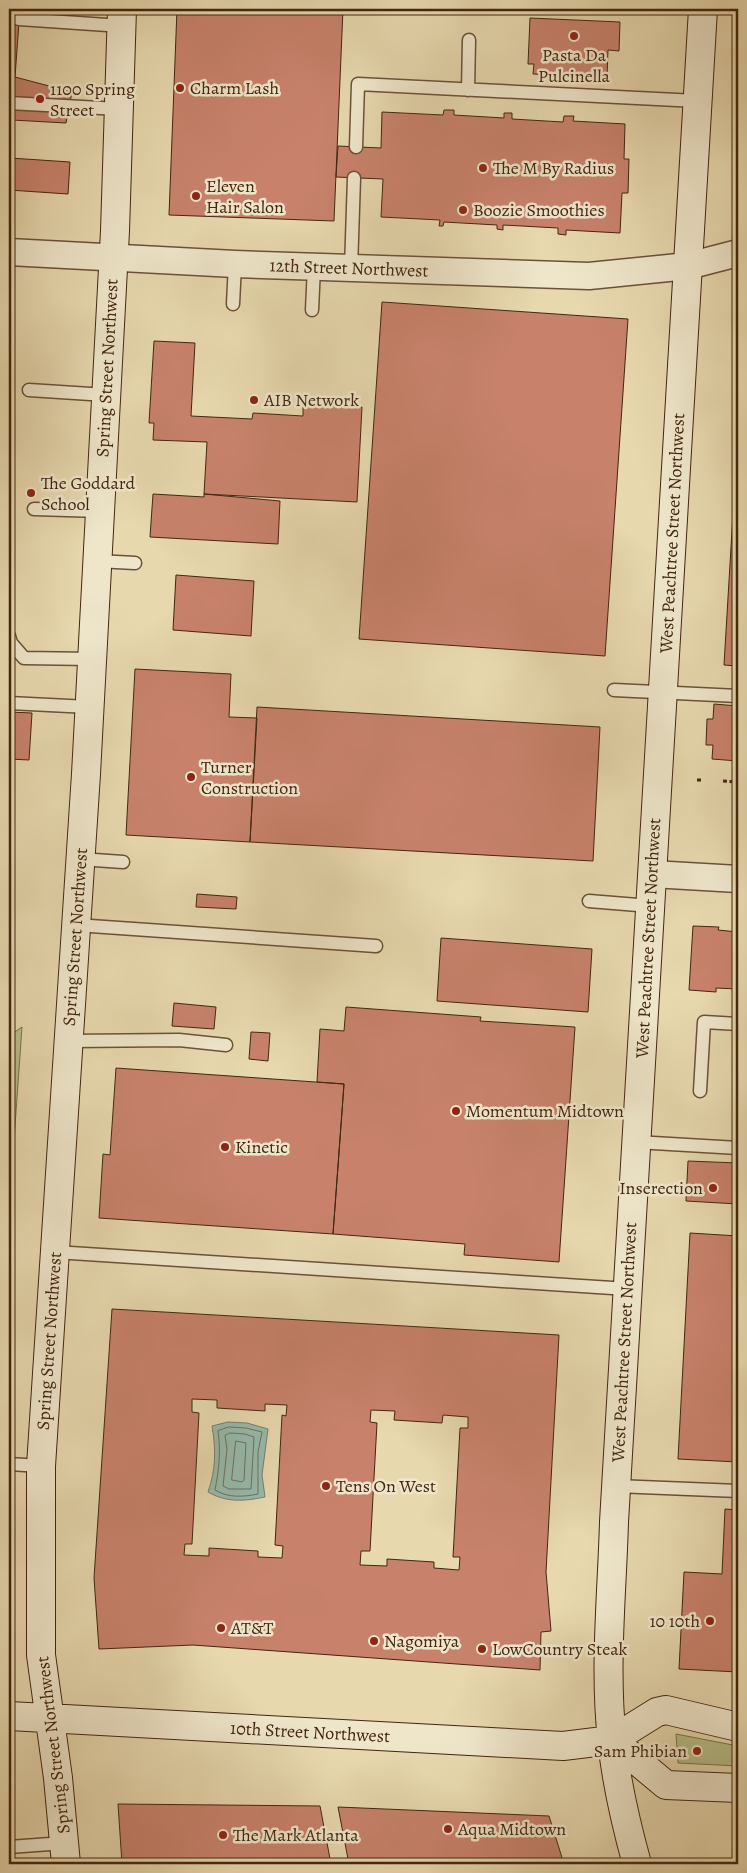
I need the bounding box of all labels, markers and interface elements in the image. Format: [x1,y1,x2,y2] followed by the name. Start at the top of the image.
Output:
[568,30,580,42] marker: Pasta Da Pulcinella
[538,43,611,88] place label: Pasta Da Pulcinella
[190,76,279,100] place label: Charm Lash
[50,77,135,122] place label: 1100 Spring Street
[174,82,186,94] marker: Charm Lash
[34,93,46,105] marker: 1100 Spring Street
[493,156,614,180] place label: The M By Radius
[477,162,489,174] marker: The M By Radius
[206,174,284,219] place label: Eleven Hair Salon
[190,190,202,202] marker: Eleven Hair Salon
[473,198,605,222] place label: Boozie Smoothies
[457,204,469,216] marker: Boozie Smoothies
[269,253,429,283] street label: 12th Street Northwest
[90,278,124,458] street label: Spring Street Northwest
[263,388,359,412] place label: AIB Network
[248,394,260,406] marker: AIB Network
[654,412,690,655] street label: West Peachtree Street Northwest
[41,471,135,516] place label: The Goddard School
[25,487,37,499] marker: The Goddard School
[201,755,298,800] place label: Turner Construction
[185,771,197,783] marker: Turner Construction
[630,817,666,1060] street label: West Peachtree Street Northwest
[57,847,93,1027] street label: Spring Street Northwest
[466,1099,624,1123] place label: Momentum Midtown
[450,1105,462,1117] marker: Momentum Midtown
[235,1135,288,1159] place label: Kinetic
[219,1141,231,1153] marker: Kinetic
[619,1176,703,1200] place label: Inserection
[707,1182,719,1194] marker: Inserection
[606,1221,642,1464] street label: West Peachtree Street Northwest
[31,1251,67,1431] street label: Spring Street Northwest
[336,1474,436,1498] place label: Tens On West
[320,1480,332,1492] marker: Tens On West
[649,1609,700,1633] place label: 10 10th
[704,1615,716,1627] marker: 10 10th
[230,1616,273,1640] place label: AT&T
[215,1622,227,1634] marker: AT&T
[384,1629,460,1653] place label: Nagomiya
[368,1635,380,1647] marker: Nagomiya
[492,1637,628,1661] place label: LowCountry Steak
[476,1643,488,1655] marker: LowCountry Steak
[30,1655,76,1835] street label: Spring Street Northwest
[229,1716,391,1748] street label: 10th Street Northwest
[594,1739,687,1763] place label: Sam Phibian
[691,1745,703,1757] marker: Sam Phibian
[457,1817,566,1841] place label: Aqua Midtown
[233,1823,359,1847] place label: The Mark Atlanta
[442,1823,454,1835] marker: Aqua Midtown
[217,1829,229,1841] marker: The Mark Atlanta

